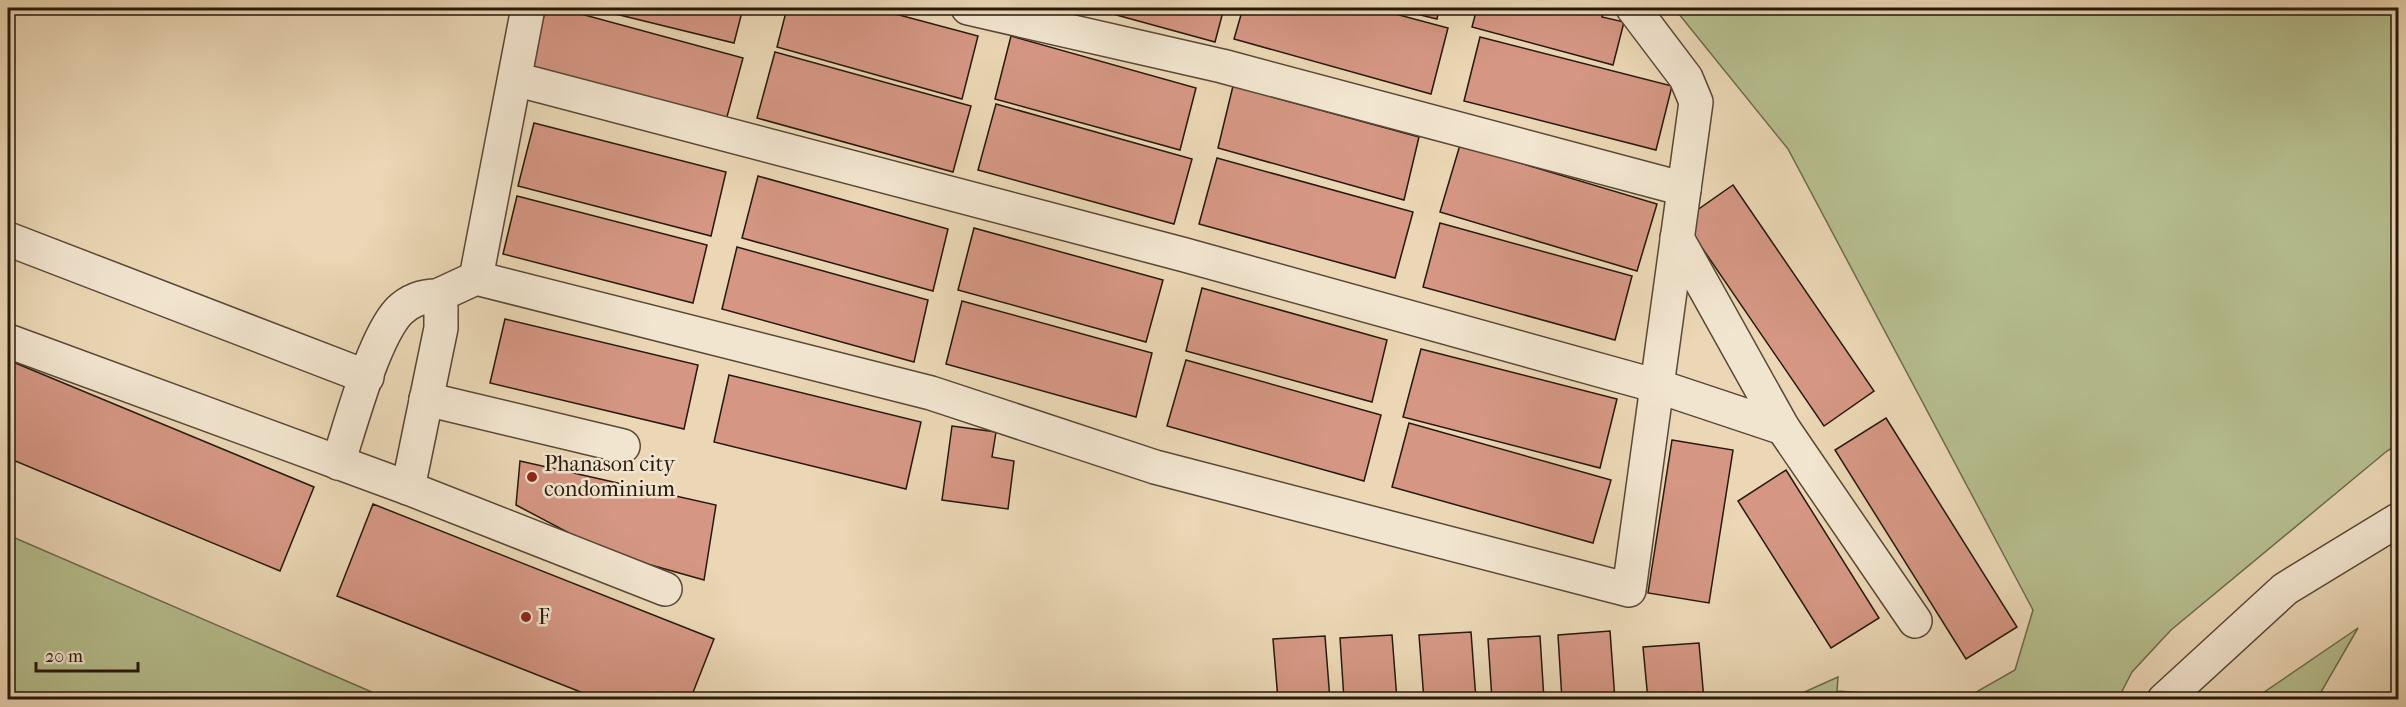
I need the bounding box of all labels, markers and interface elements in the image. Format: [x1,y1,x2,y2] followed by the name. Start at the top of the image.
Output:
[544,451,676,502] place label: Phanason city condominium
[525,470,539,484] marker: Phanason city condominium
[538,604,550,630] place label: F
[519,610,533,624] marker: F
[36,635,138,673] scale bar
[45,646,83,667] text: 20 m

